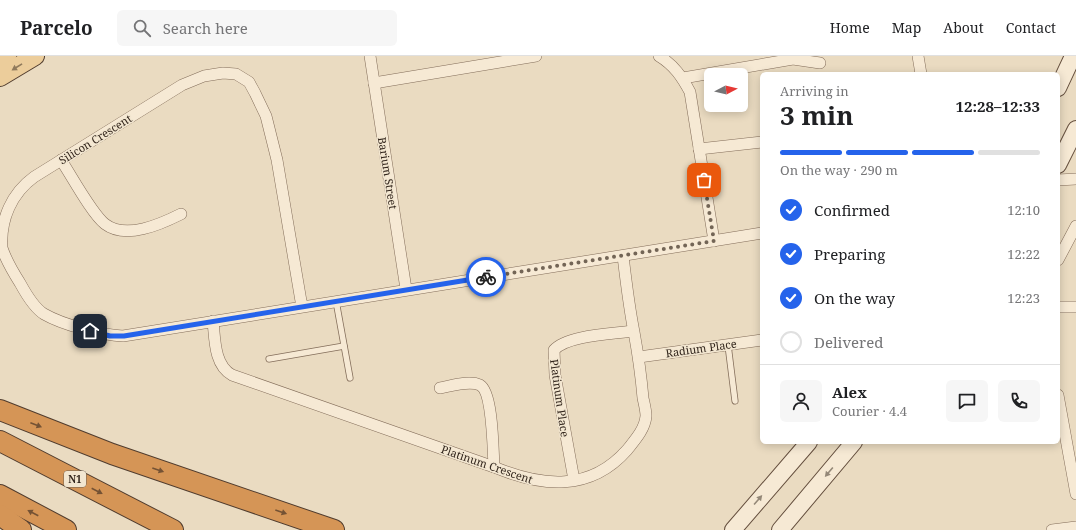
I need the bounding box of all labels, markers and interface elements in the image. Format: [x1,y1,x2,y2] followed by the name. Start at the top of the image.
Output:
[117,10,397,46] search box
[20,15,93,41] text: Parcelo
[131,17,153,39] icon: search
[163,18,248,38] text: Search here
[830,18,870,37] text: Home
[892,18,921,37] text: Map
[943,18,984,37] text: About
[1006,18,1056,37] text: Contact
[11,63,23,70] one-way arrow
[704,68,748,112] north arrow
[704,68,748,112] map controls
[780,82,849,100] text: Arriving in
[956,96,1040,116] text: 12:28–12:33
[780,97,854,133] text: 3 min
[56,111,134,167] street label: Silicon Crescent
[375,136,401,210] street label: Barium Street
[780,161,898,179] text: On the way · 290 m
[687,163,721,197] pin
[693,169,715,191] icon: bag
[780,199,802,221] icon: check
[814,200,890,220] text: Confirmed
[1007,201,1040,219] text: 12:10
[780,243,802,265] icon: check
[814,244,885,264] text: Preparing
[1007,245,1040,263] text: 12:22
[466,257,506,297] courier
[475,266,497,288] icon: bike
[780,287,802,309] icon: check
[814,288,895,308] text: On the way
[1007,289,1040,307] text: 12:23
[73,314,107,348] pin
[79,320,101,342] icon: home
[814,332,883,352] text: Delivered
[665,336,738,360] street label: Radium Place
[547,358,573,438] street label: Platinum Place
[780,380,822,422] button: person
[946,380,988,422] button: chat
[998,380,1040,422] button: phone
[832,382,867,402] text: Alex
[832,402,907,420] text: Courier · 4.4
[31,422,43,428] one-way arrow
[439,441,535,487] street label: Platinum Crescent
[152,467,164,473] one-way arrow
[824,467,833,477] one-way arrow
[64,471,86,487] road number: N1
[91,488,103,494] one-way arrow
[754,495,763,506] one-way arrow
[27,509,39,516] one-way arrow
[275,509,287,515] one-way arrow

